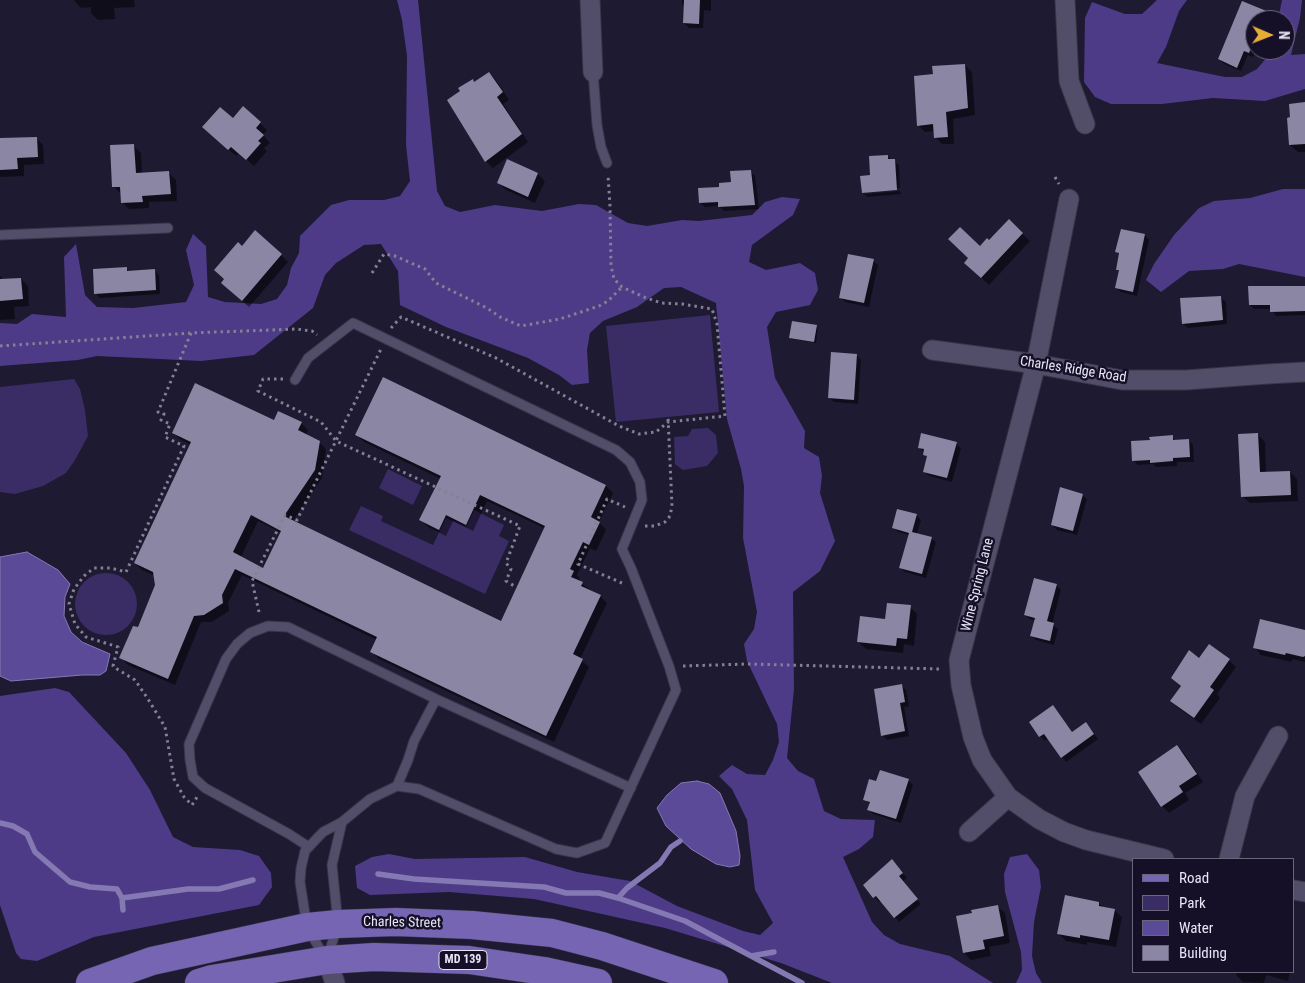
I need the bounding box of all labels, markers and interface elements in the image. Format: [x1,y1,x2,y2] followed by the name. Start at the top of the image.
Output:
[1245,10,1295,60] north arrow
[1276,31,1292,40] text: N
[1019,353,1127,387] street label: Charles Ridge Road
[958,537,998,633] street label: Wine Spring Lane
[1132,858,1295,973] legend
[1179,869,1209,887] text: Road
[1179,894,1206,912] text: Park
[363,914,441,932] street label: Charles Street
[1179,919,1213,937] text: Water
[1179,944,1227,962] text: Building
[439,950,487,970] road number: MD 139

